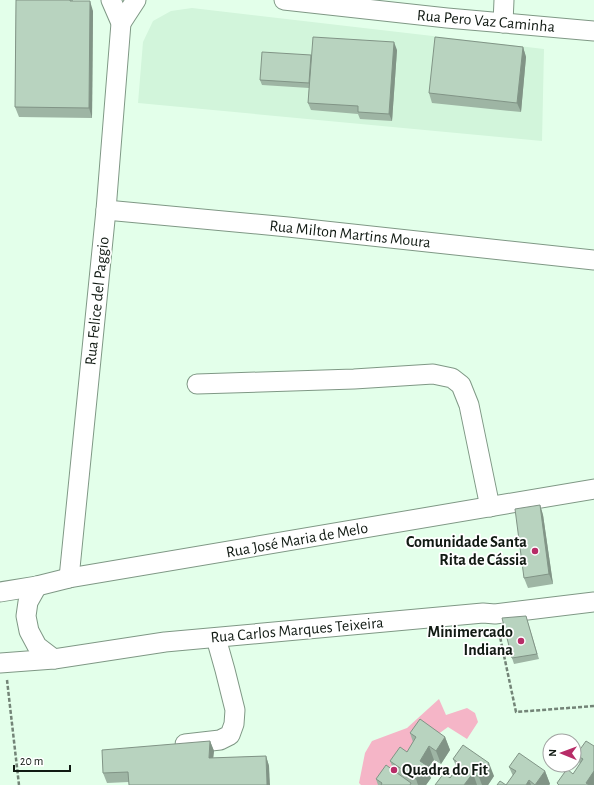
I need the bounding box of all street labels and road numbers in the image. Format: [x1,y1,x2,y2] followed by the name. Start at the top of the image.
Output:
[416,7,556,35] street label: Rua Pero Vaz Caminha
[269,218,431,250] street label: Rua Milton Martins Moura
[82,236,112,366] street label: Rua Felice del Paggio
[225,520,369,560] street label: Rua José Maria de Melo
[210,614,384,646] street label: Rua Carlos Marques Teixeira

